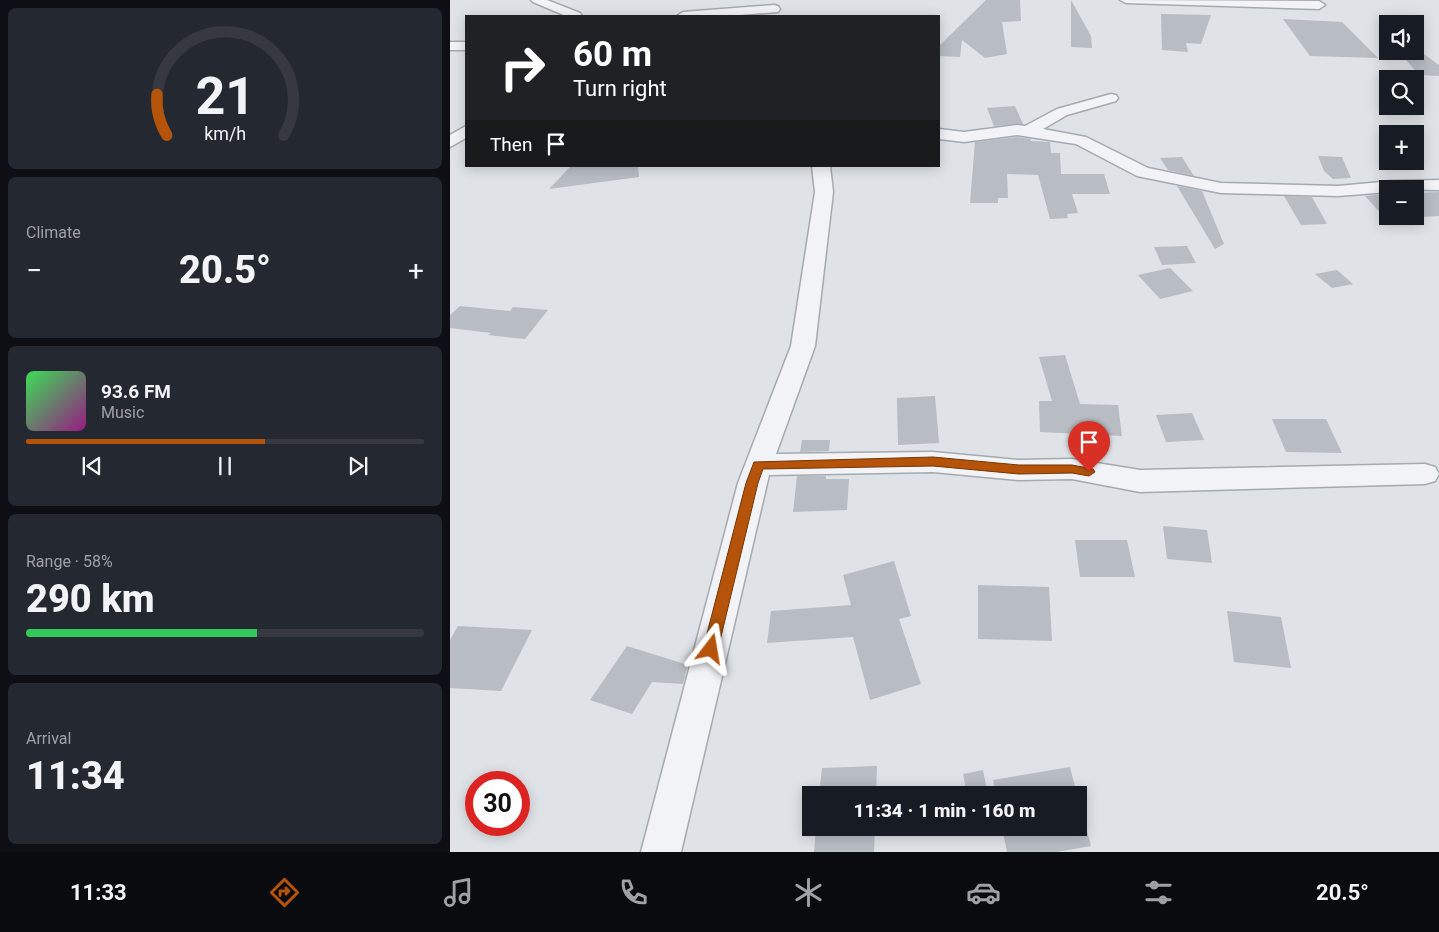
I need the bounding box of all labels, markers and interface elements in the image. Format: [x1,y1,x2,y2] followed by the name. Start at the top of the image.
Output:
[1379,15,1424,225] map controls
[1379,15,1424,60] button: sound
[573,34,652,75] text: 60 m
[490,35,555,100] icon: right
[195,66,255,127] text: 21
[1379,70,1424,115] button: search
[573,76,667,101] text: Turn right
[204,123,246,144] text: km/h
[1379,125,1424,170] button: +
[542,130,570,158] icon: arrive
[490,133,532,156] text: Then
[1379,180,1424,225] button: −
[26,223,81,242] text: Climate
[179,248,271,292] text: 20.5°
[26,254,42,287] text: −
[408,254,424,287] text: +
[101,380,171,403] text: 93.6 FM
[101,403,144,422] text: Music
[1068,421,1110,472] pin
[1075,428,1103,456] icon: arrive
[78,452,106,480] icon: previous
[211,452,239,480] icon: pause
[344,452,372,480] icon: next
[26,552,113,571] text: Range · 58%
[26,577,155,621] text: 290 km
[684,622,736,674] position arrow
[26,729,71,748] text: Arrival
[26,754,125,798] text: 11:34
[465,771,530,836] speed limit sign: 30
[853,799,1036,822] text: 11:34 · 1 min · 160 m
[267,875,302,910] icon: directions
[441,875,476,910] icon: music
[616,875,651,910] icon: phone
[791,875,826,910] icon: climate
[966,875,1001,910] icon: car
[1141,875,1176,910] icon: filters
[70,880,127,905] text: 11:33
[1316,880,1369,905] text: 20.5°

